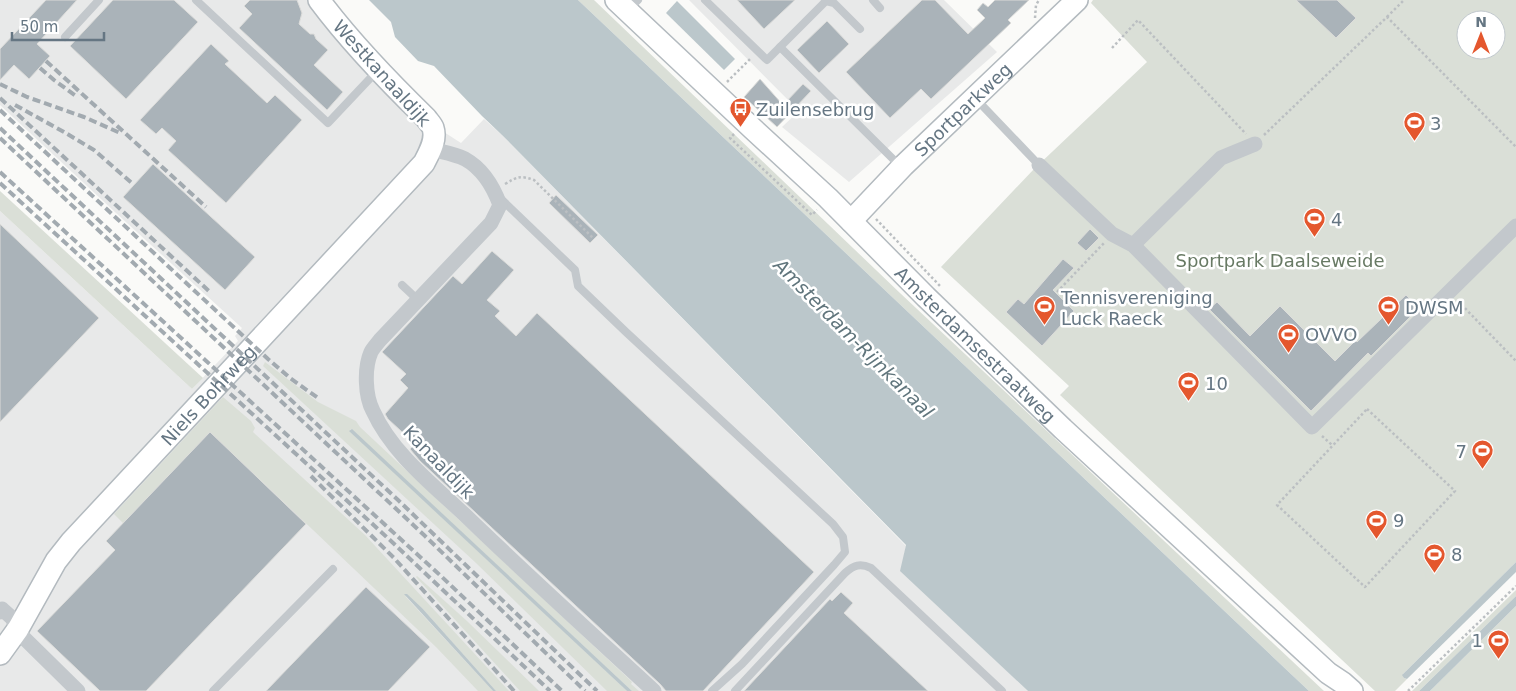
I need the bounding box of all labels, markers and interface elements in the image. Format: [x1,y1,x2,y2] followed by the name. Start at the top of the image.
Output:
[12,10,105,42] scale bar
[1456,10,1506,60] north arrow
[1475,14,1487,30] text: N
[329,16,436,131] street label: Westkanaaldijk
[20,18,58,36] text: 50 m
[910,58,1015,160] street label: Sportparkweg
[728,97,752,128] bus stop icon: Zuilensebrug
[756,99,874,120] place label: Zuilensebrug
[1402,111,1426,142] sports icon: 3
[1430,113,1441,134] place label: 3
[1303,207,1327,238] sports icon: 4
[1331,209,1342,230] place label: 4
[1176,250,1385,271] park label: Sportpark Daalseweide
[768,252,939,423] water label: Amsterdam-Rijnkanaal
[891,262,1060,427] street label: Amsterdamsestraatweg
[1060,287,1213,329] place label: Tennisvereniging Luck Raeck
[1033,295,1057,326] sports icon: Tennisvereniging Luck Raeck
[1377,295,1401,326] sports icon: DWSM
[1405,297,1464,318] place label: DWSM
[1277,322,1301,353] sports icon: OVVO
[1305,324,1357,345] place label: OVVO
[156,340,260,449] street label: Niels Bohrweg
[1177,371,1201,402] sports icon: 10
[1205,373,1228,394] place label: 10
[399,421,479,503] street label: Kanaaldijk
[1471,439,1495,470] sports icon: 7
[1456,441,1467,462] place label: 7
[1365,508,1389,539] sports icon: 9
[1393,510,1404,531] place label: 9
[1423,542,1447,573] sports icon: 8
[1451,544,1462,565] place label: 8
[1487,628,1511,659] sports icon: 1
[1472,630,1483,651] place label: 1

